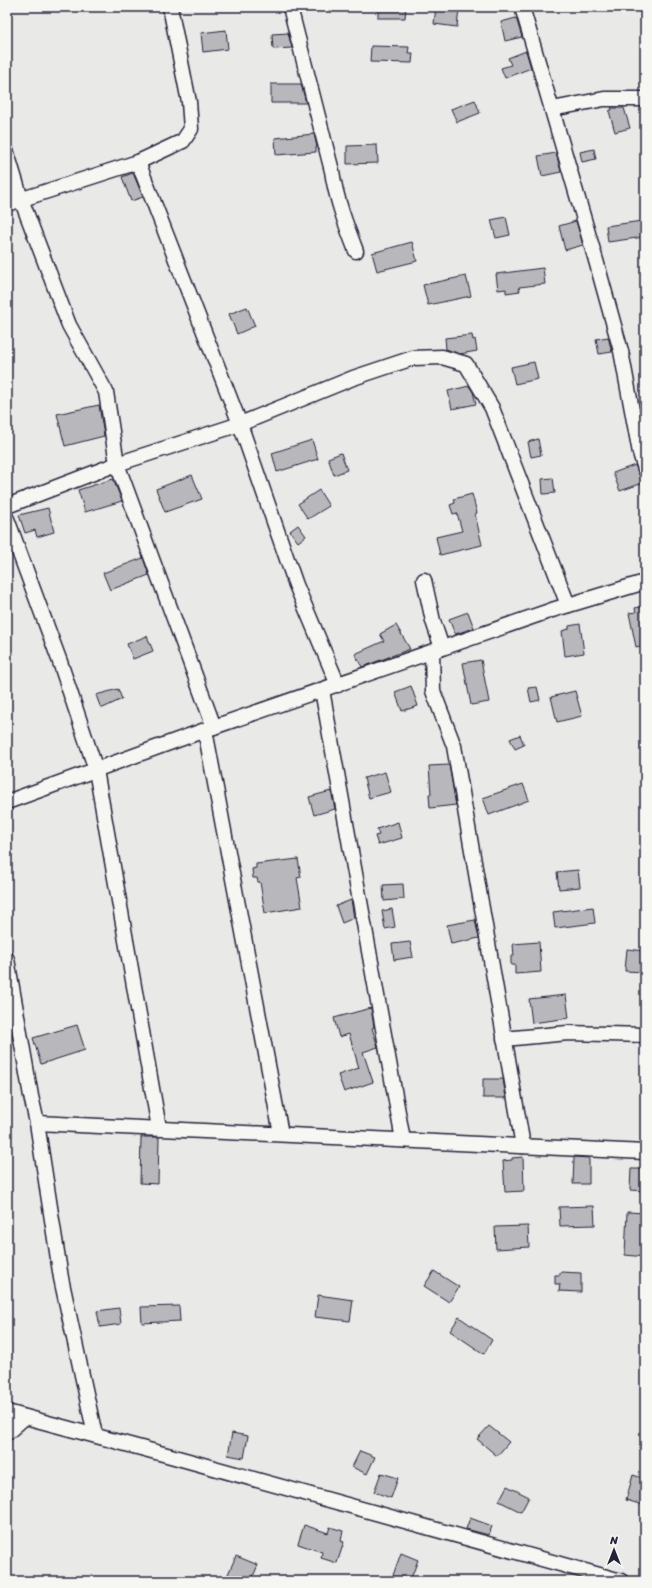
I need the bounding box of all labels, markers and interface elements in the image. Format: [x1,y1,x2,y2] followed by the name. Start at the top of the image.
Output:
[594,1530,634,1570] north arrow
[609,1531,618,1550] text: N

